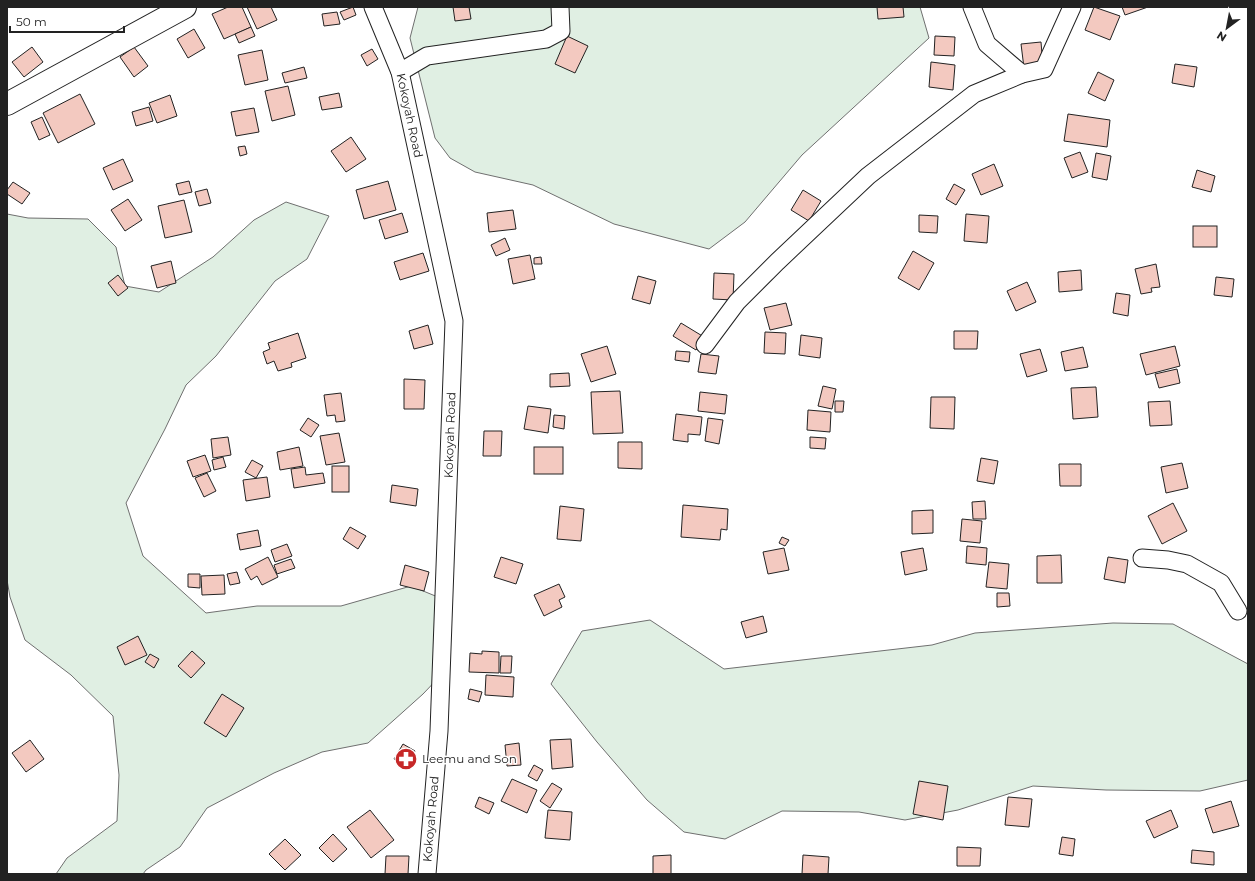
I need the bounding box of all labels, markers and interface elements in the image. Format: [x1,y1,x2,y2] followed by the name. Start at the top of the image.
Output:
[10,8,124,34] scale bar
[1207,8,1247,48] north arrow
[16,14,47,29] text: 50 m
[1214,28,1229,45] text: N
[393,72,426,159] street label: Kokoyah Road
[441,392,458,478] street label: Kokoyah Road
[393,746,419,772] pharmacy icon: Leemu and Son
[422,751,517,766] place label: Leemu and Son
[419,775,442,862] street label: Kokoyah Road

